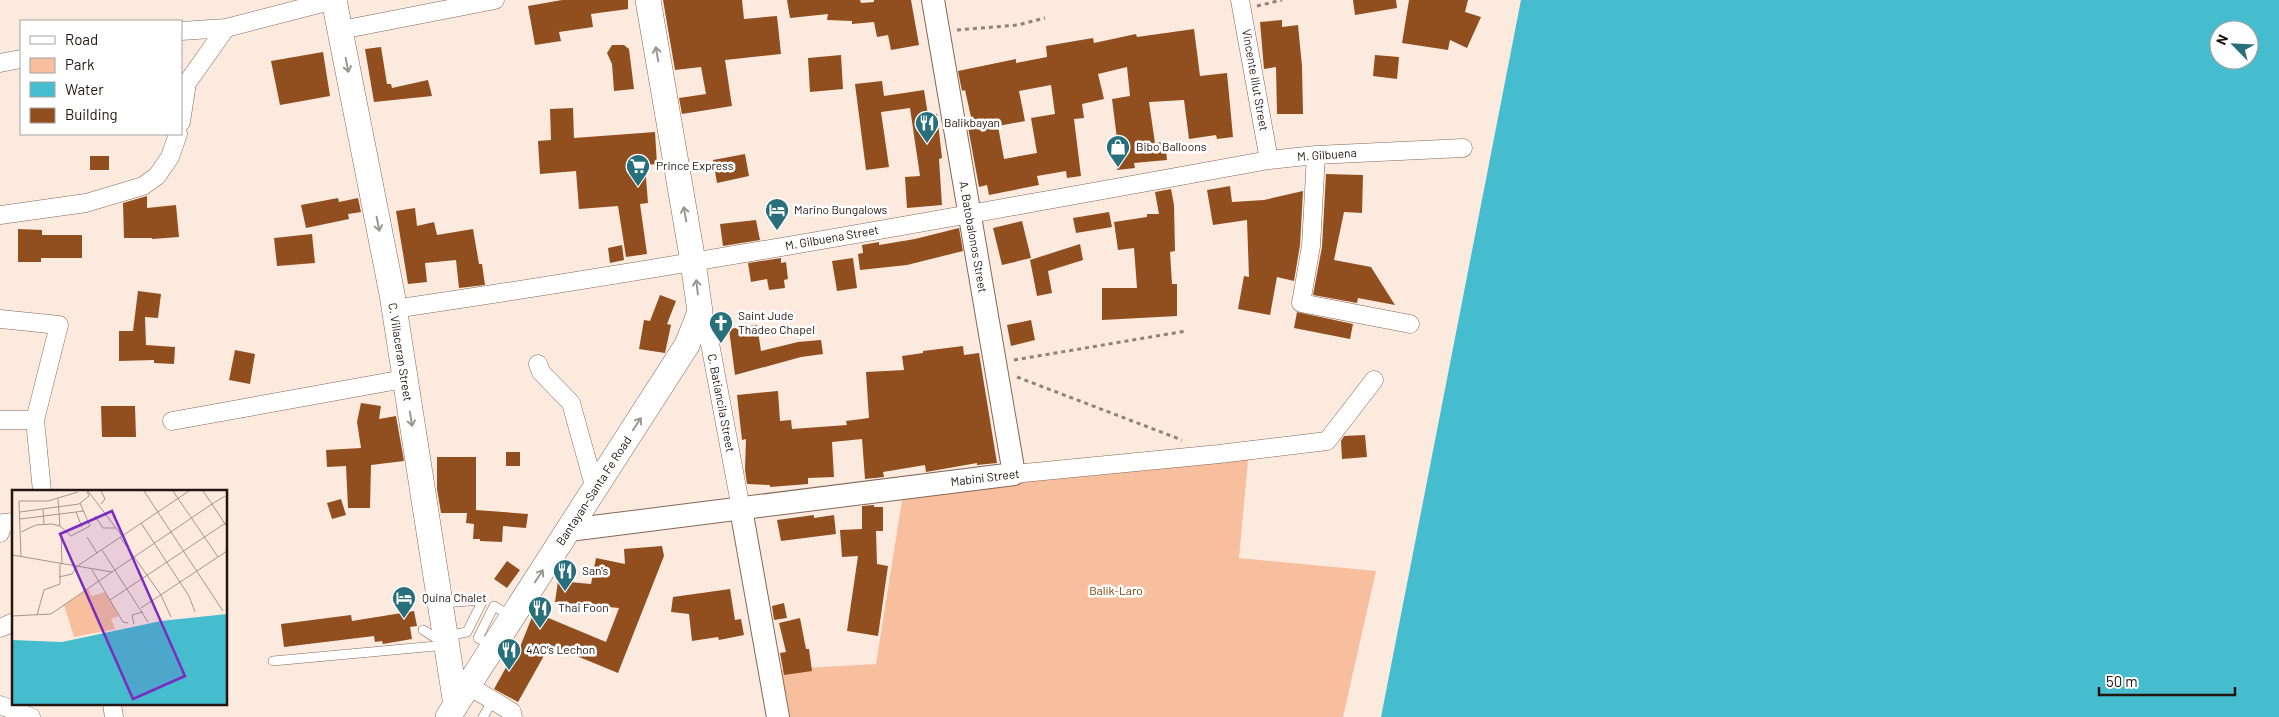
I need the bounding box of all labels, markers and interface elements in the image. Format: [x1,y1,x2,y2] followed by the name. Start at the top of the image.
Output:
[20,20,182,135] legend
[2209,20,2259,70] north arrow
[1240,28,1272,132] street label: Vincente Illut Street
[65,30,98,48] text: Road
[2212,32,2231,47] text: N
[651,46,661,62] one-way arrow
[65,55,95,73] text: Park
[343,56,353,72] one-way arrow
[65,80,104,98] text: Water
[65,105,118,123] text: Building
[914,110,940,144] restaurant icon: Balikbayan
[944,115,1000,129] place label: Balikbayan
[1105,134,1131,168] shop icon: Bibo Balloons
[1136,139,1207,153] place label: Bibo Balloons
[1297,145,1357,163] street label: M. Gilbuena
[625,153,651,187] supermarket icon: Prince Express
[656,158,734,172] place label: Prince Express
[957,180,991,294] street label: A. Batobalonos Street
[764,197,790,231] hotel icon: Marino Bungalows
[794,202,888,216] place label: Marino Bungalows
[680,207,689,223] one-way arrow
[374,216,384,232] one-way arrow
[784,222,880,252] street label: M. Gilbuena Street
[692,279,702,295] one-way arrow
[386,302,416,402] street label: C. Villaceran Street
[738,308,815,336] place label: Saint Jude Thadeo Chapel
[708,310,734,344] church icon: Saint Jude Thadeo Chapel
[706,352,738,453] street label: C. Batiancila Street
[406,411,416,427] one-way arrow
[632,418,642,432] one-way arrow
[553,433,634,548] street label: Bantayan-Santa Fe Road
[950,466,1020,488] street label: Mabini Street
[12,490,228,704] inset map
[552,558,578,592] restaurant icon: San's
[582,563,608,577] place label: San's
[535,569,545,583] one-way arrow
[1089,583,1143,597] park label: Balik-Laro
[391,585,417,619] hotel icon: Quina Chalet
[422,590,487,604] place label: Quina Chalet
[527,595,553,629] restaurant icon: Thai Foon
[558,600,609,614] place label: Thai Foon
[496,637,522,671] restaurant icon: 4AC's Lechon
[526,642,595,656] place label: 4AC's Lechon
[2099,664,2235,696] scale bar
[2106,672,2138,690] text: 50 m

